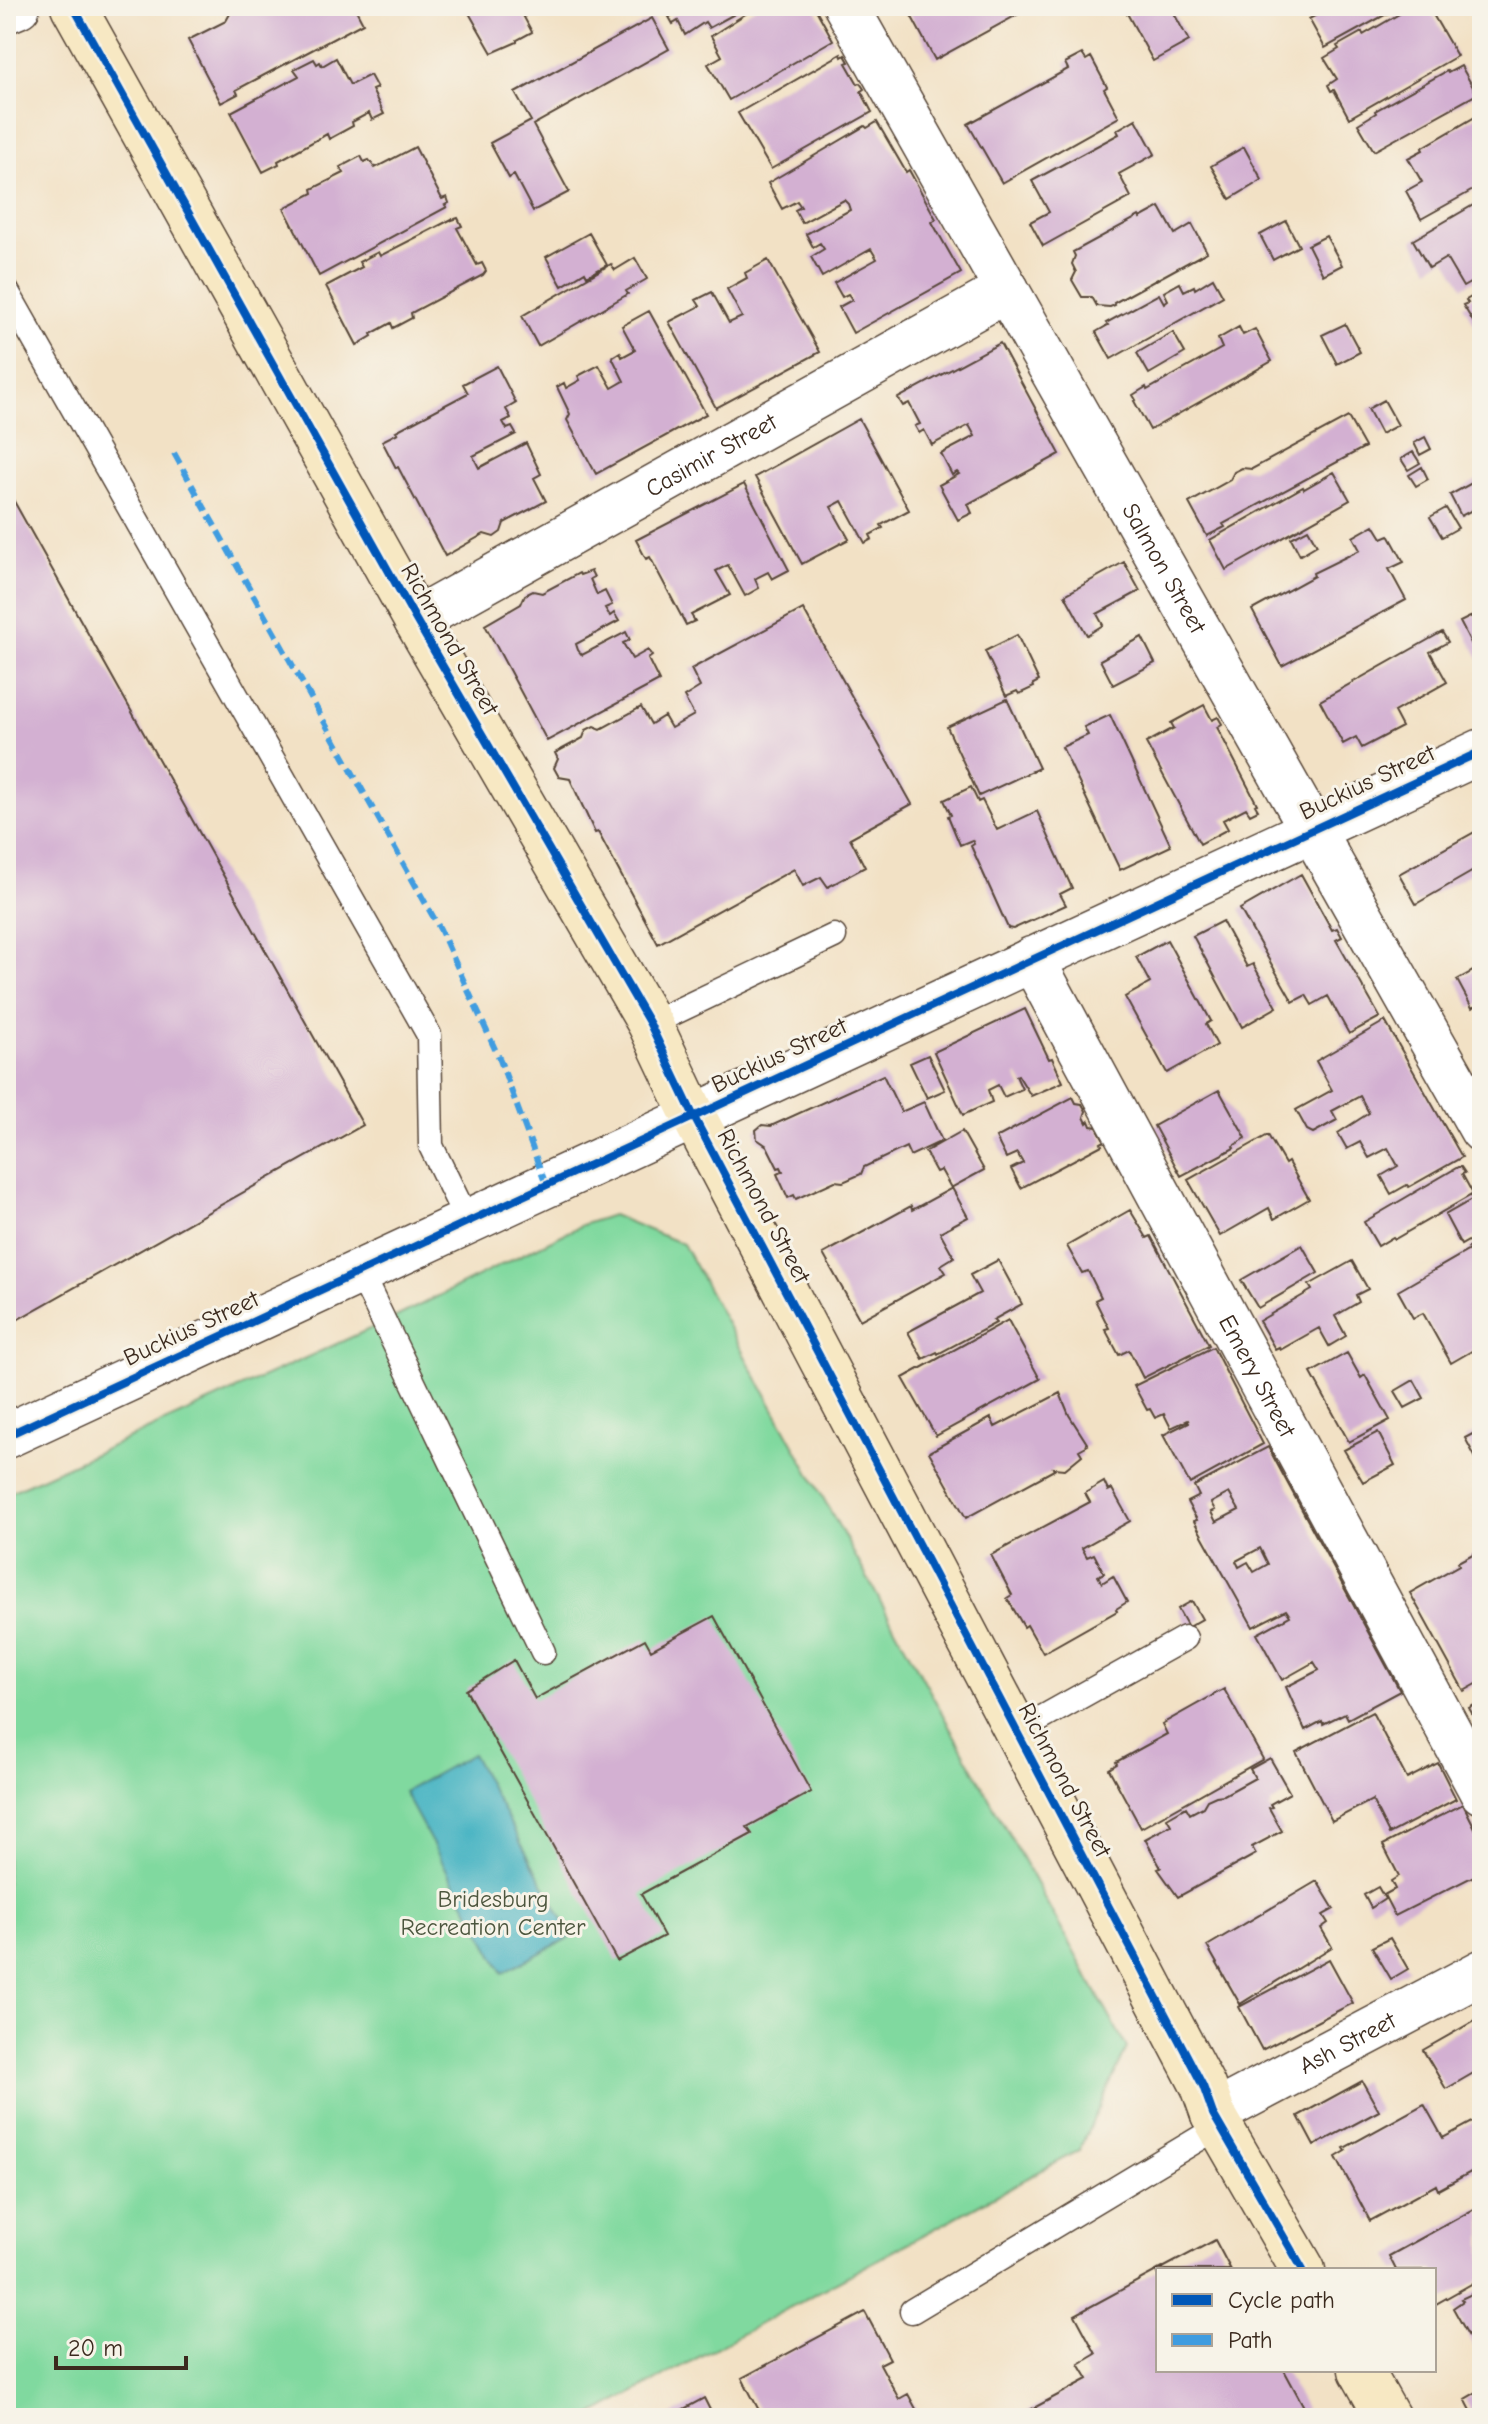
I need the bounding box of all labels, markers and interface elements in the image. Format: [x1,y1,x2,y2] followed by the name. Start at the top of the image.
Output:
[641,407,782,503] street label: Casimir Street
[1116,498,1213,639] street label: Salmon Street
[395,558,505,721] street label: Richmond Street
[1295,738,1440,826] street label: Buckius Street
[707,1011,852,1099] street label: Buckius Street
[712,1124,817,1289] street label: Richmond Street
[119,1284,264,1372] street label: Buckius Street
[1213,1310,1302,1443] street label: Emery Street
[1013,1698,1118,1863] street label: Richmond Street
[400,1885,586,1941] park label: Bridesburg Recreation Center
[1294,2006,1401,2080] street label: Ash Street
[1156,2268,1436,2372] legend
[1228,2286,1335,2314] text: Cycle path
[56,2320,186,2370] scale bar
[1228,2326,1273,2354] text: Path
[68,2334,123,2362] text: 20 m

